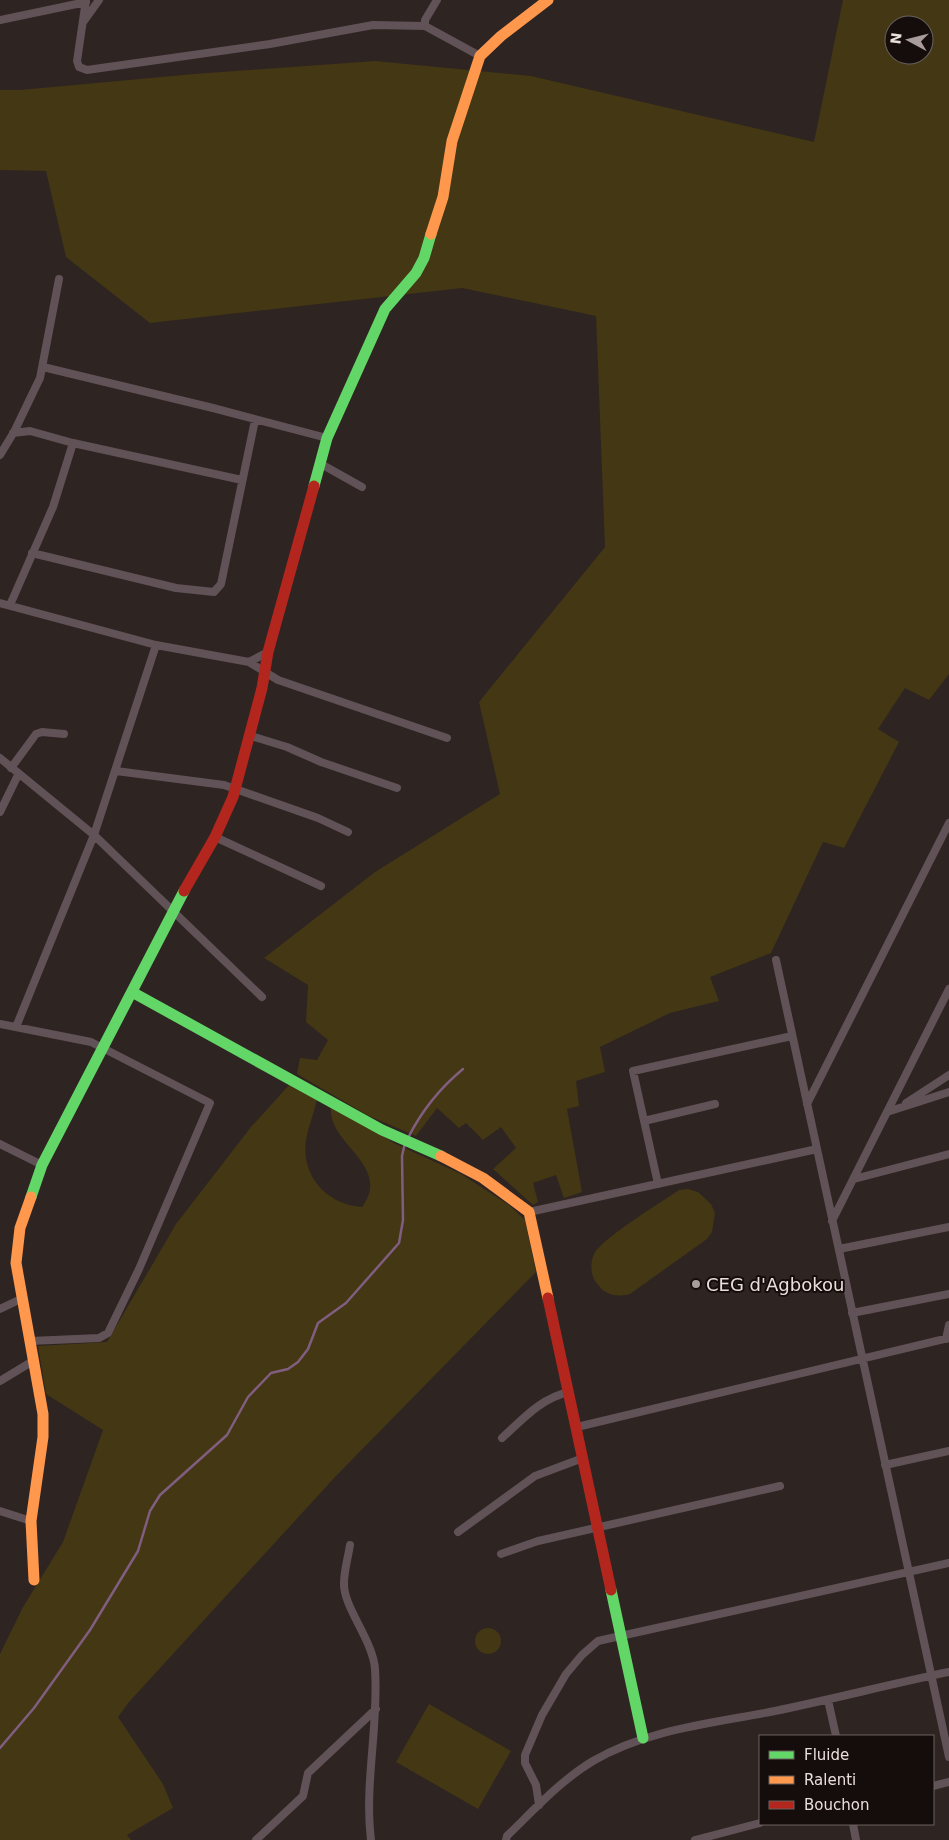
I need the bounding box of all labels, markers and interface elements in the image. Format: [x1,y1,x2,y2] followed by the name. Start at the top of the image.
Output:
[884,15,934,65] north arrow
[887,32,905,45] text: N
[706,1274,844,1295] place label: CEG d'Agbokou
[690,1278,702,1290] marker: CEG d'Agbokou
[759,1735,934,1825] legend
[804,1746,849,1764] text: Fluide
[804,1771,856,1789] text: Ralenti
[804,1796,869,1814] text: Bouchon

